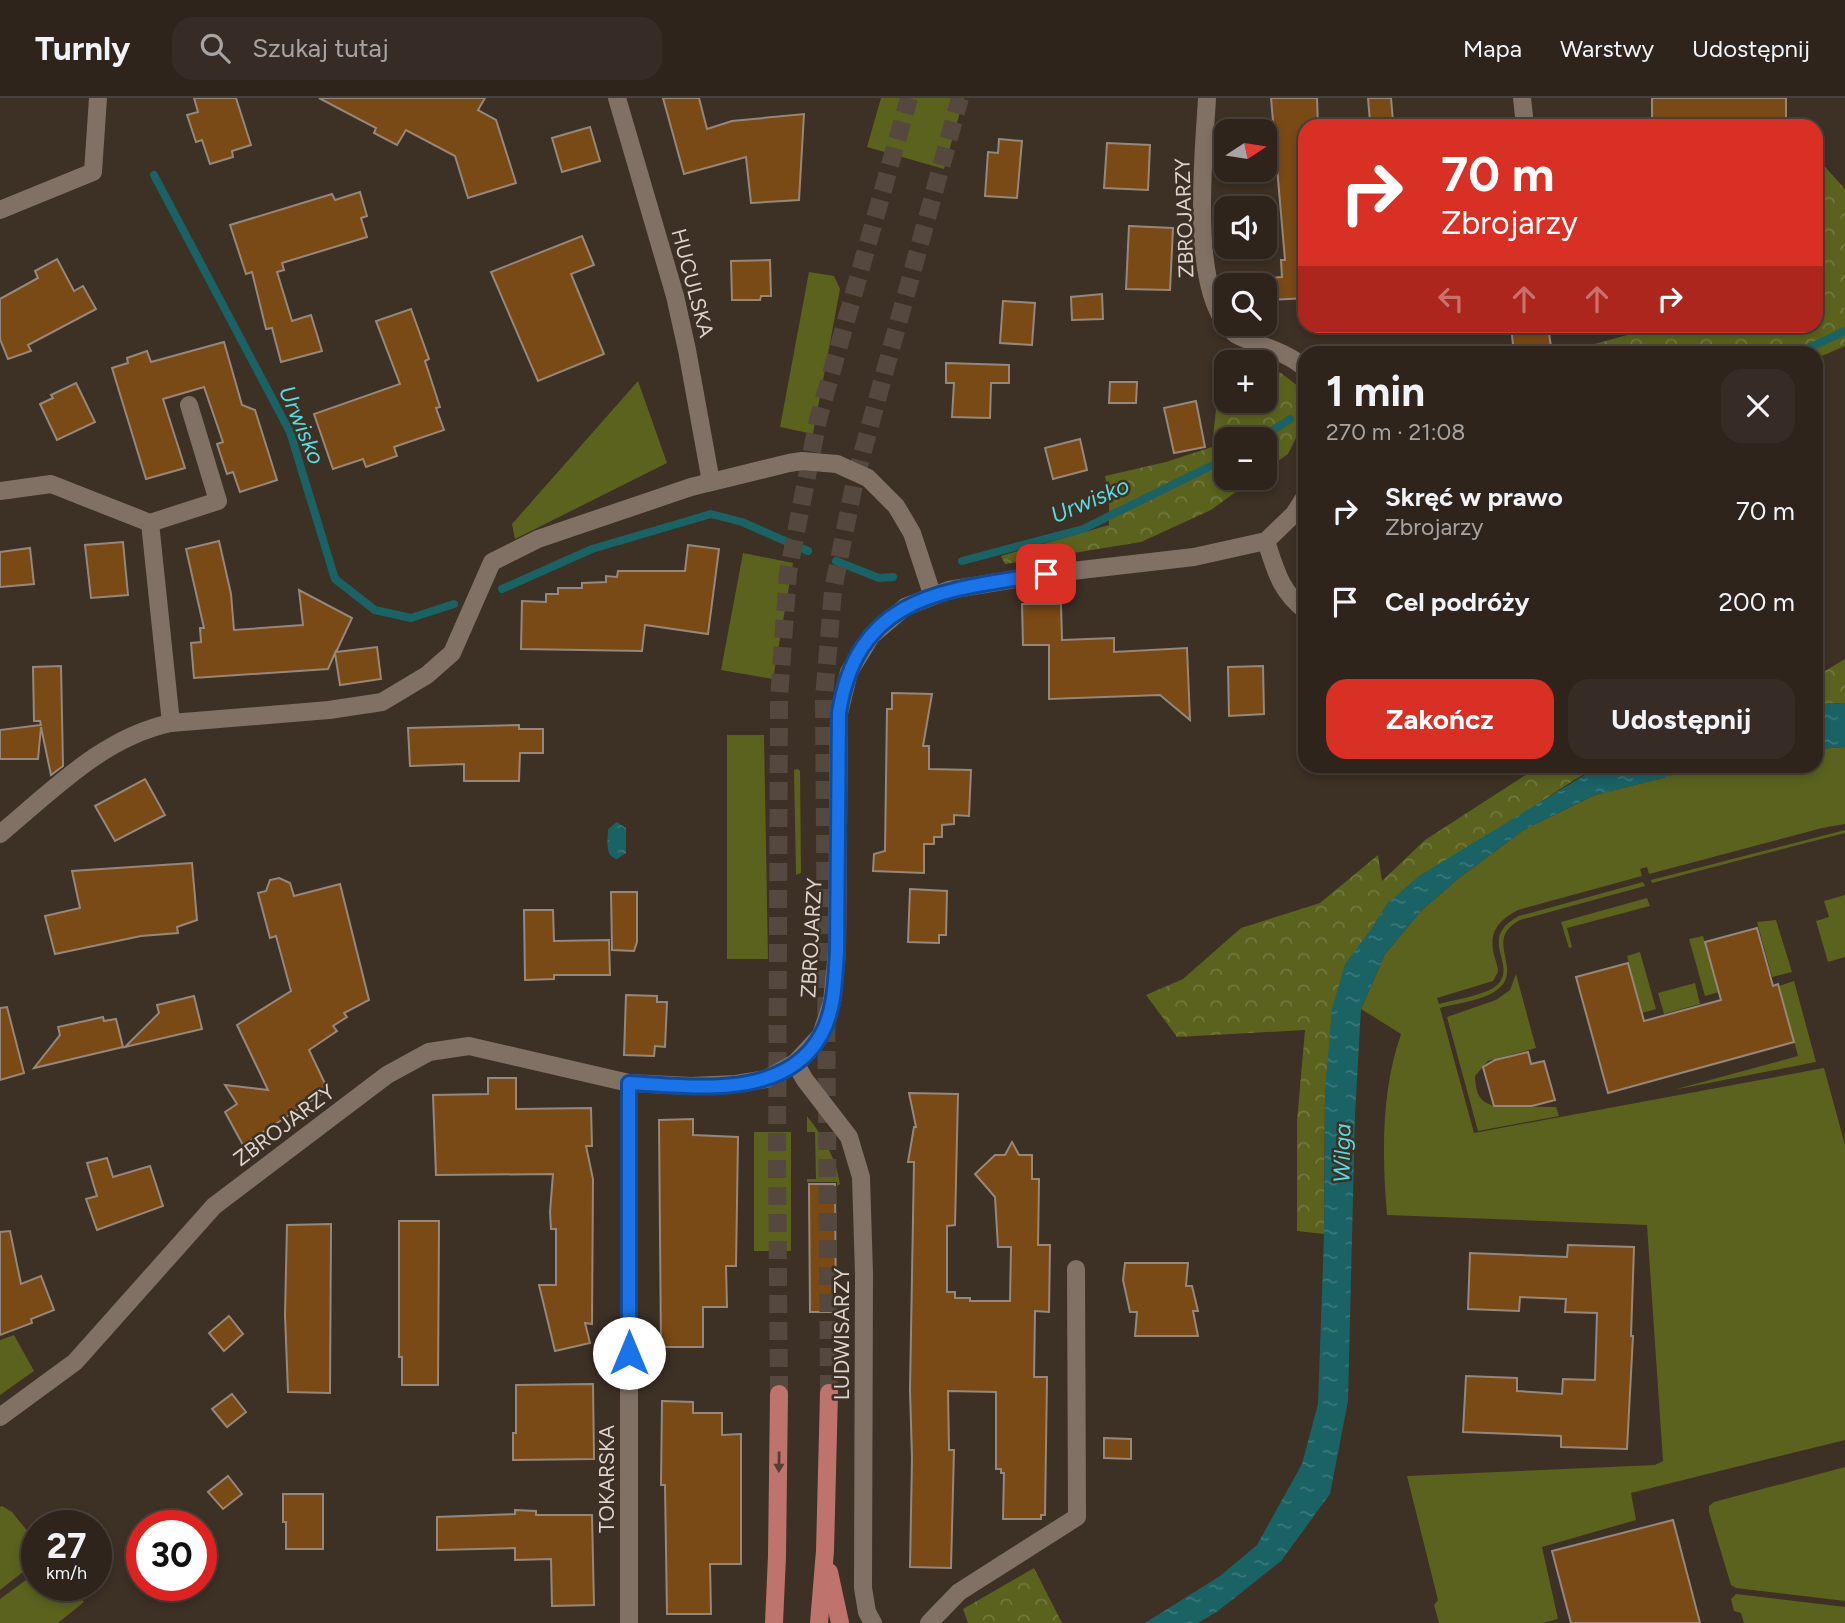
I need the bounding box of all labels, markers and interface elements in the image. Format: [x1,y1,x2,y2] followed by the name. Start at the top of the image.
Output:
[172,17,662,80] search box
[35,29,130,68] text: Turnly
[196,29,234,67] icon: search
[252,32,389,64] text: Szukaj tutaj
[1463,34,1522,63] text: Mapa
[1560,34,1654,63] text: Warstwy
[1692,34,1810,63] text: Udostępnij
[1214,119,1278,182] north arrow
[1214,119,1277,490] map controls
[1441,144,1554,203] text: 70 m
[1326,147,1417,238] icon: right
[1169,157,1199,278] street label: ZBROJARZY
[1214,196,1277,259] button: sound
[1441,204,1578,242] text: Zbrojarzy
[667,226,719,340] street label: HUCULSKA
[1214,273,1277,336] button: search
[1432,280,1470,318] icon: left
[1505,280,1543,318] icon: ahead
[1578,280,1616,318] icon: ahead
[1651,280,1689,318] icon: right
[1214,350,1277,413] button: +
[1326,366,1425,417] text: 1 min
[1721,369,1795,443] button: close
[273,382,331,468] water label: Urwisko
[1326,418,1465,446] text: 270 m · 21:08
[1214,427,1277,490] button: −
[1047,471,1133,529] water label: Urwisko
[1385,481,1563,513] text: Skręć w prawo
[1326,492,1364,530] icon: right
[1736,495,1795,527] text: 70 m
[1385,513,1483,541] text: Zbrojarzy
[1016,544,1076,604] pin
[1027,555,1065,593] icon: arrive
[1326,583,1364,621] icon: arrive
[1385,586,1529,618] text: Cel podróży
[1719,586,1795,618] text: 200 m
[1326,679,1554,759] button: Zakończ
[1568,679,1795,759] button: Udostępnij
[795,877,827,999] street label: ZBROJARZY
[229,1079,340,1171] street label: ZBROJARZY
[1327,1123,1357,1183] water label: Wilga
[829,1268,854,1400] street label: LUDWISARZY
[592,1316,666,1390] position arrow
[594,1425,619,1533] street label: TOKARSKA
[773,1452,784,1474] one-way arrow
[126,1510,217,1601] speed limit sign: 30
[47,1525,86,1567] text: 27
[46,1562,87,1584] text: km/h

